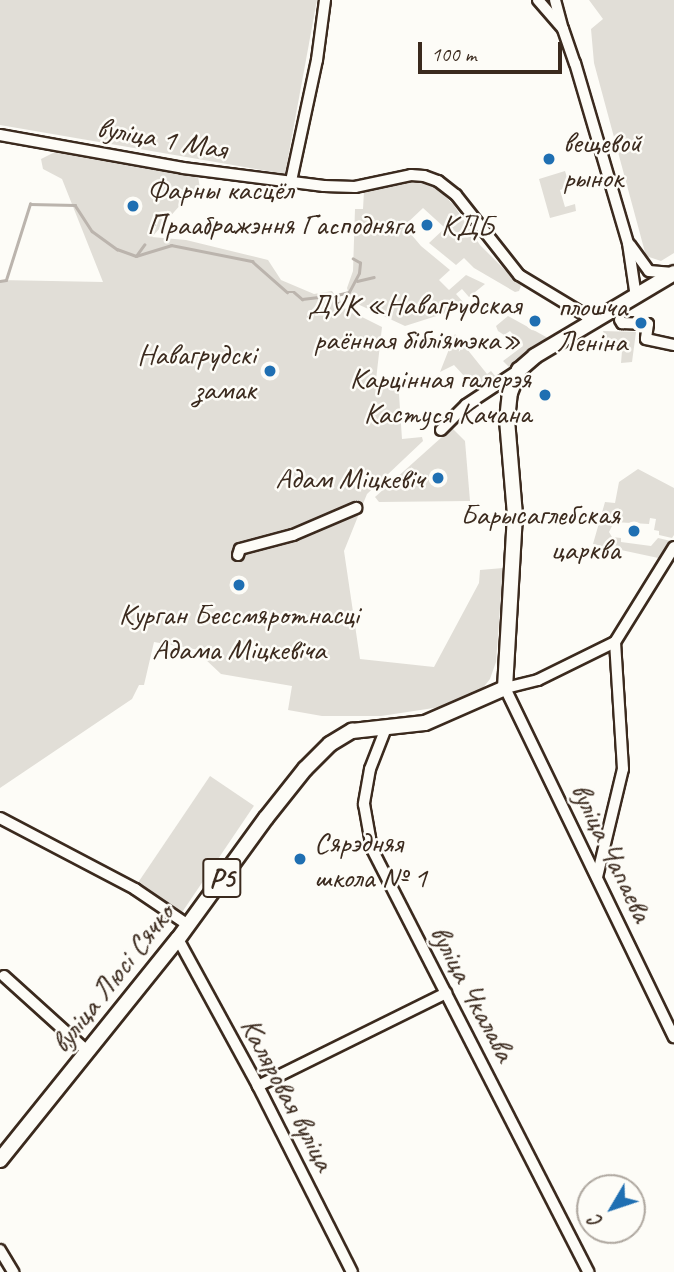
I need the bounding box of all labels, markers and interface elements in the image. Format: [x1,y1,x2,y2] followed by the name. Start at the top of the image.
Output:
[422,28,566,72] scale bar
[431,41,476,67] text: 100 m
[94,109,230,167] street label: вуліца 1 Мая
[563,124,641,194] place label: вещевой рынок
[541,151,557,167] marker: вещевой рынок
[147,171,409,242] place label: Фарны касцёл Праабражэння Гасподняга
[125,198,141,214] marker: Фарны касцёл Праабражэння Гасподняга
[441,207,494,243] place label: КДБ
[419,217,435,233] marker: КДБ
[308,286,521,356] place label: ДУК «Навагрудская раённая бібліятэка»
[556,288,627,358] place label: плошча Леніна
[527,313,543,329] marker: ДУК «Навагрудская раённая бібліятэка»
[633,315,649,331] marker: плошча Леніна
[137,336,256,406] place label: Навагрудскі замак
[349,360,531,430] place label: Карцінная галерэя Кастуся Качана
[262,363,278,379] marker: Навагрудскі замак
[537,387,553,403] marker: Карцінная галерэя Кастуся Качана
[275,460,424,496] place label: Адам Міцкевіч
[430,470,446,486] marker: Адам Міцкевіч
[460,496,620,566] place label: Барысаглебская царква
[626,523,642,539] marker: Барысаглебская царква
[231,577,247,593] marker: Курган Бессмяротнасці Адама Міцкевіча
[119,596,359,666] place label: Курган Бессмяротнасці Адама Міцкевіча
[563,777,661,927] street label: вуліца Чапаева
[314,824,427,894] place label: Сярэдняя школа № 1
[292,851,308,867] marker: Сярэдняя школа № 1
[201,854,243,903] road number: Р5
[42,896,182,1060] street label: вуліца Люсі Сячко
[422,919,524,1067] street label: вуліца Чкалава
[233,1012,343,1176] street label: Каляровая вуліца
[576,1174,646,1244] north arrow
[584,1210,609,1232] text: С

